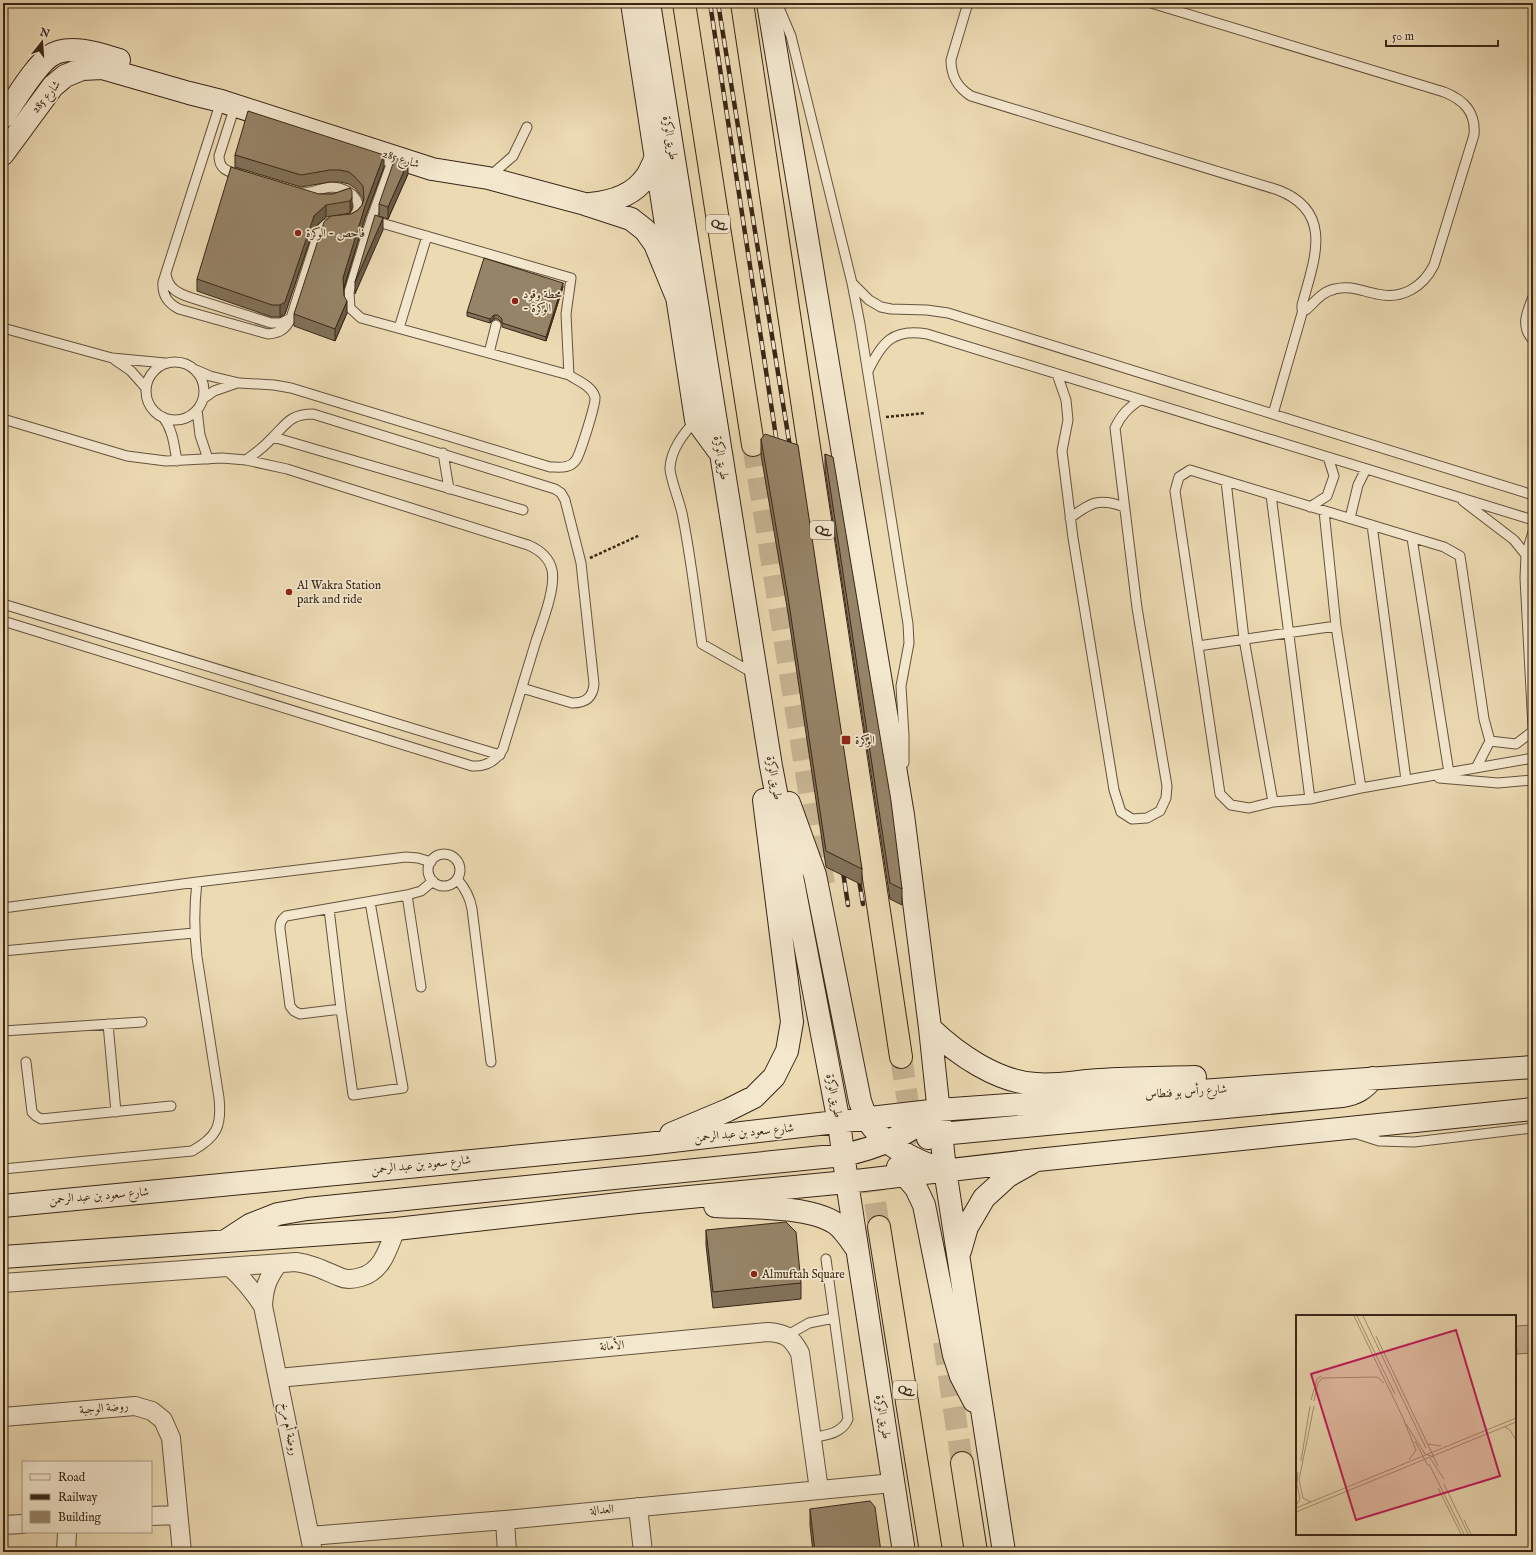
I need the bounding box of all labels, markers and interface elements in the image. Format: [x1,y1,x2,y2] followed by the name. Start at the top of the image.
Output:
[22,22,62,62] north arrow
[1386,22,1498,48] scale bar
[37,25,52,42] text: N
[1392,29,1414,44] text: 50 m
[28,77,66,118] street label: شارع 285
[659,115,681,161] street label: طريق الوكرة
[380,146,422,175] street label: شارع 285
[706,215,730,233] road number: Q7
[306,226,365,241] place label: فاحص - الوكرة
[293,228,303,238] marker: فاحص - الوكرة
[523,287,563,316] place label: محطة وقود - الوكرة
[510,296,520,306] marker: محطة وقود - الوكرة
[710,435,732,481] street label: طريق الوكرة
[810,521,834,539] road number: Q7
[296,578,382,608] place label: Al Wakra Station park and ride
[284,587,294,597] marker: Al Wakra Station park and ride
[855,733,875,748] place label: الوكرة
[840,734,852,746] marker: الوكرة
[763,755,785,801] street label: طريق الوكرة
[822,1073,846,1119] street label: طريق الوكرة
[1144,1081,1228,1105] street label: شارع رأس بو فنطاس
[693,1120,795,1149] street label: شارع سعود بن عبد الرحمن
[370,1152,472,1181] street label: شارع سعود بن عبد الرحمن
[48,1184,150,1211] street label: شارع سعود بن عبد الرحمن
[761,1267,845,1283] place label: Almuftah Square
[749,1269,759,1279] marker: Almuftah Square
[1296,1315,1516,1535] inset map
[599,1335,625,1355] street label: الأمانة
[893,1381,917,1399] road number: Q7
[872,1394,894,1440] street label: طريق الوكرة
[79,1398,129,1418] street label: روضة الوجبة
[274,1401,303,1458] street label: روضة أم مرخ
[22,1461,152,1533] legend
[58,1470,86,1485] text: Road
[58,1490,97,1505] text: Railway
[588,1501,615,1519] street label: العدالة
[58,1510,102,1525] text: Building

